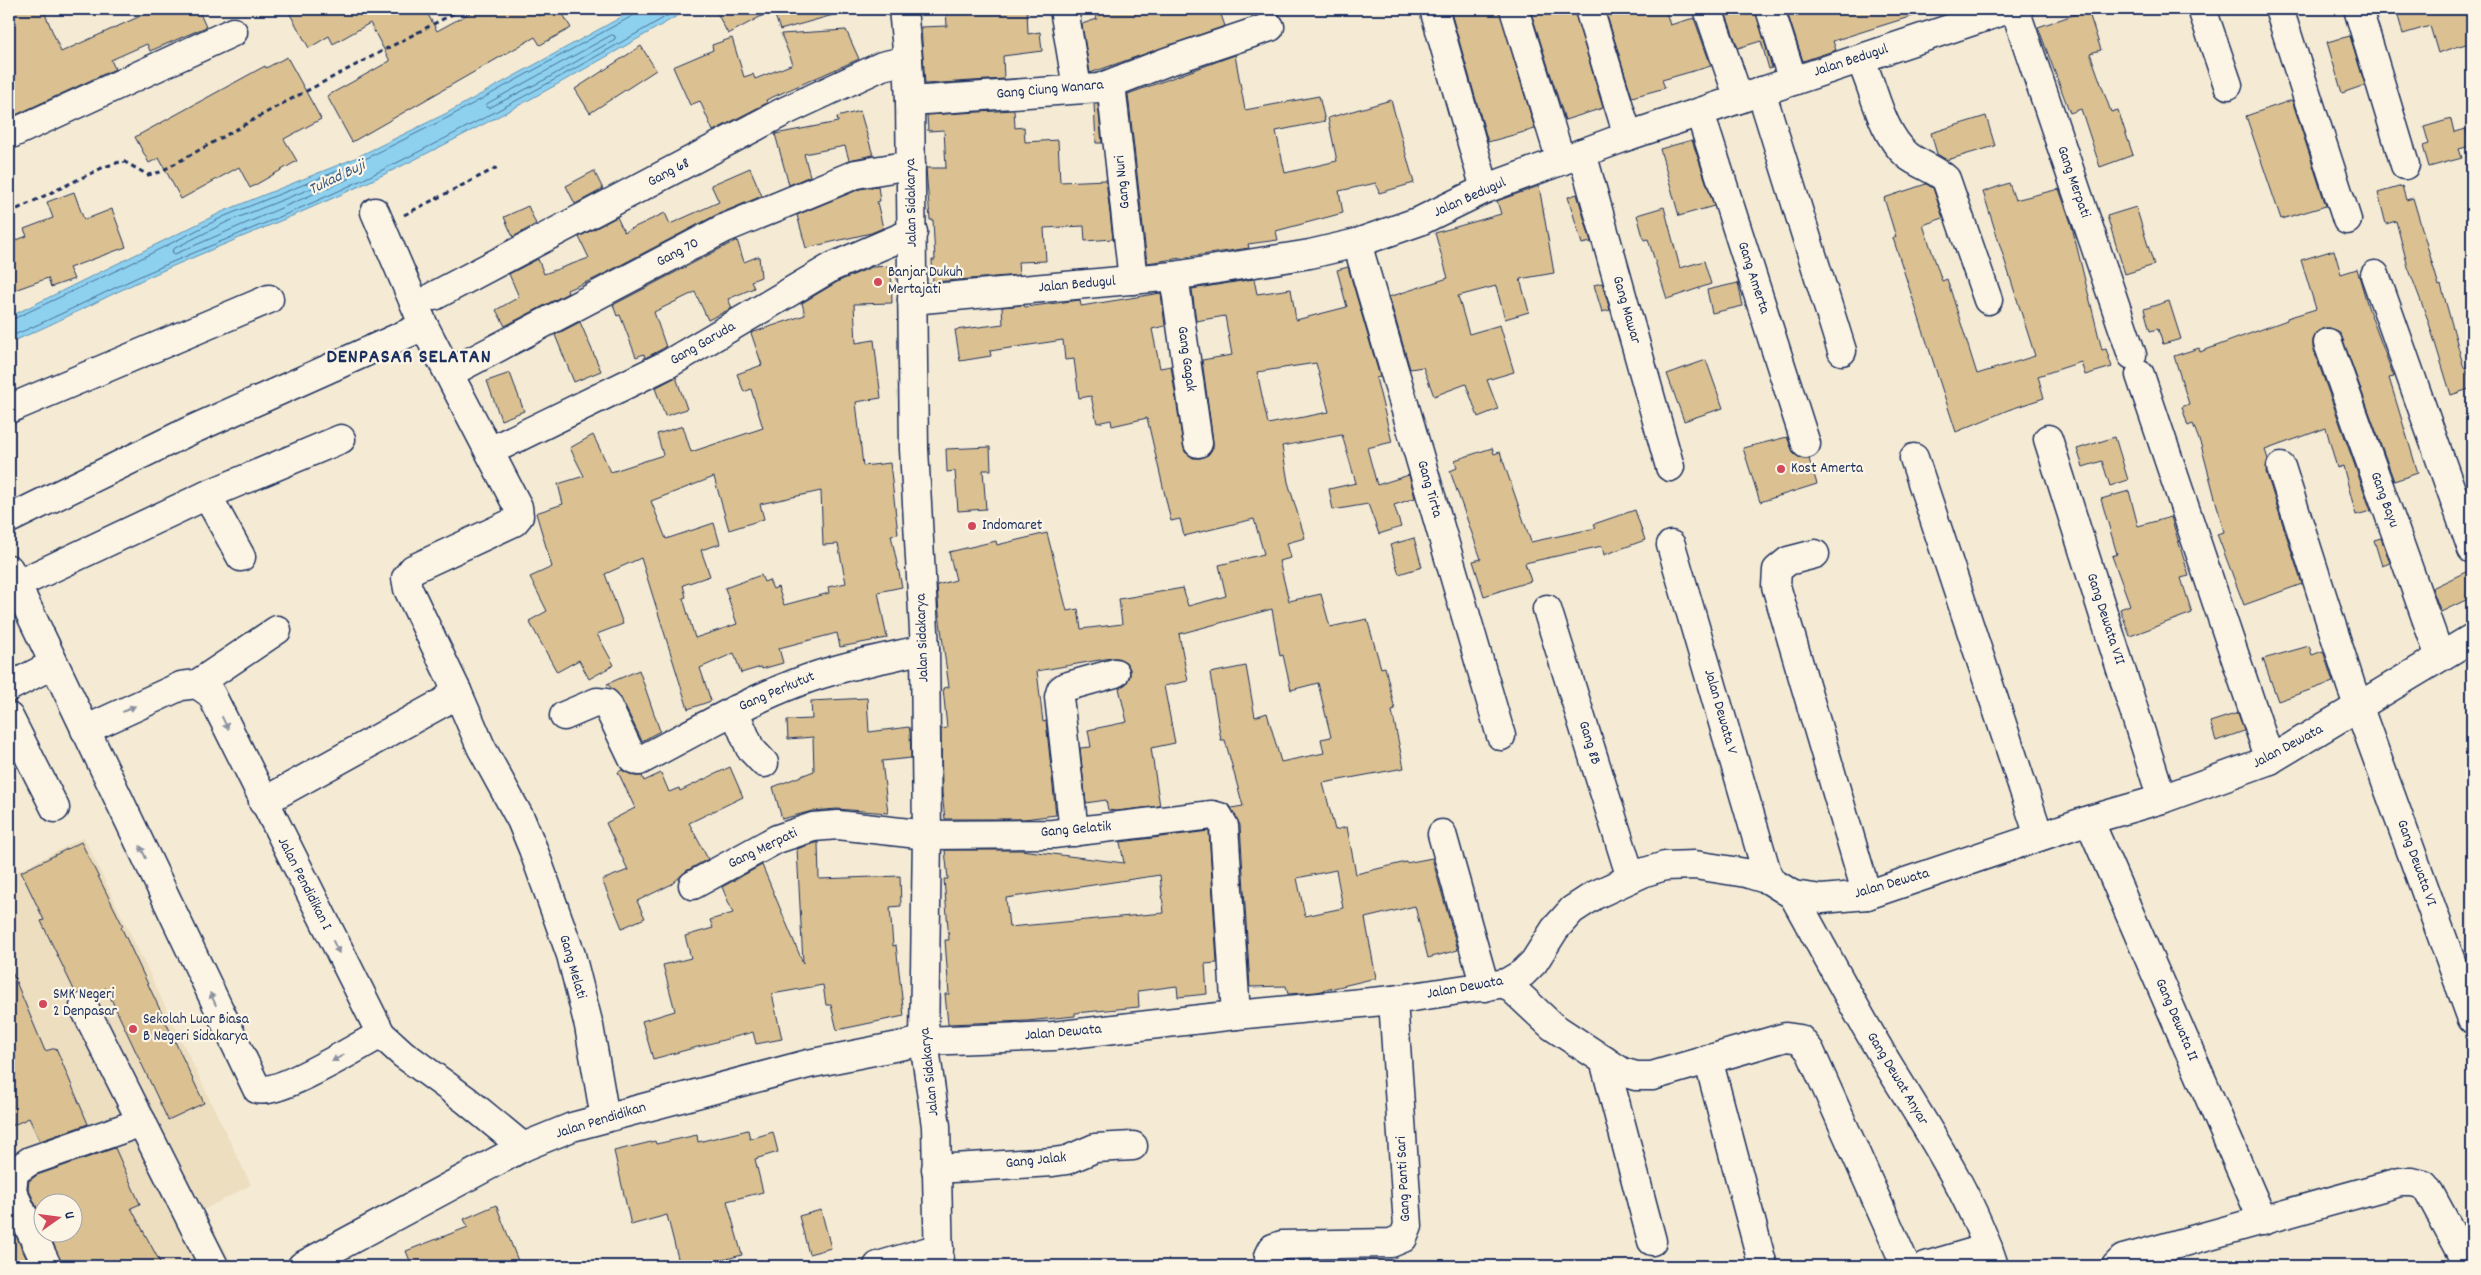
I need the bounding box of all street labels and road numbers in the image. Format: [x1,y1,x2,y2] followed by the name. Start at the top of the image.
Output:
[1811,38,1892,83] street label: Jalan Bedugul
[996,74,1105,106] street label: Gang Ciung Wanara
[2050,143,2096,221] street label: Gang Merpati
[644,153,694,193] street label: Gang 68
[1109,154,1137,210] street label: Gang Nuri
[900,157,924,248] street label: Jalan Sidakarya
[1430,172,1510,224] street label: Jalan Bedugul
[653,233,703,273] street label: Gang 70
[1731,239,1775,318] street label: Gang Amerta
[1038,271,1117,299] street label: Jalan Bedugul
[1606,273,1646,347] street label: Gang Mawar
[666,316,741,372] street label: Gang Garuda
[1171,325,1201,393] street label: Gang Gagak
[1410,458,1448,521] street label: Gang Tirta
[2364,469,2404,531] street label: Gang Bayu
[2080,570,2130,668] street label: Gang Dewata VII
[910,592,936,683] street label: Jalan Sidakarya
[736,666,819,718] street label: Gang Perkutut
[1697,667,1743,758] street label: Jalan Dewata V
[1572,718,1606,768] street label: Gang 8B
[2249,719,2328,775] street label: Jalan Dewata
[1040,816,1112,844] street label: Gang Gelatik
[2390,817,2442,910] street label: Gang Dewata VI
[725,823,802,875] street label: Gang Merpati
[271,834,337,935] street label: Jalan Pendidikan I
[1852,863,1933,905] street label: Jalan Dewata
[552,932,592,1002] street label: Gang Melati
[1425,970,1506,1006] street label: Jalan Dewata
[2149,975,2203,1065] street label: Gang Dewata II
[1024,1019,1103,1047] street label: Jalan Dewata
[914,1026,946,1117] street label: Jalan Sidakarya
[1860,1028,1934,1130] street label: Gang Dewat Anyar
[553,1097,649,1145] street label: Jalan Pendidikan
[1391,1135,1417,1223] street label: Gang Panti Sari
[1005,1147,1067,1175] street label: Gang Jalak

